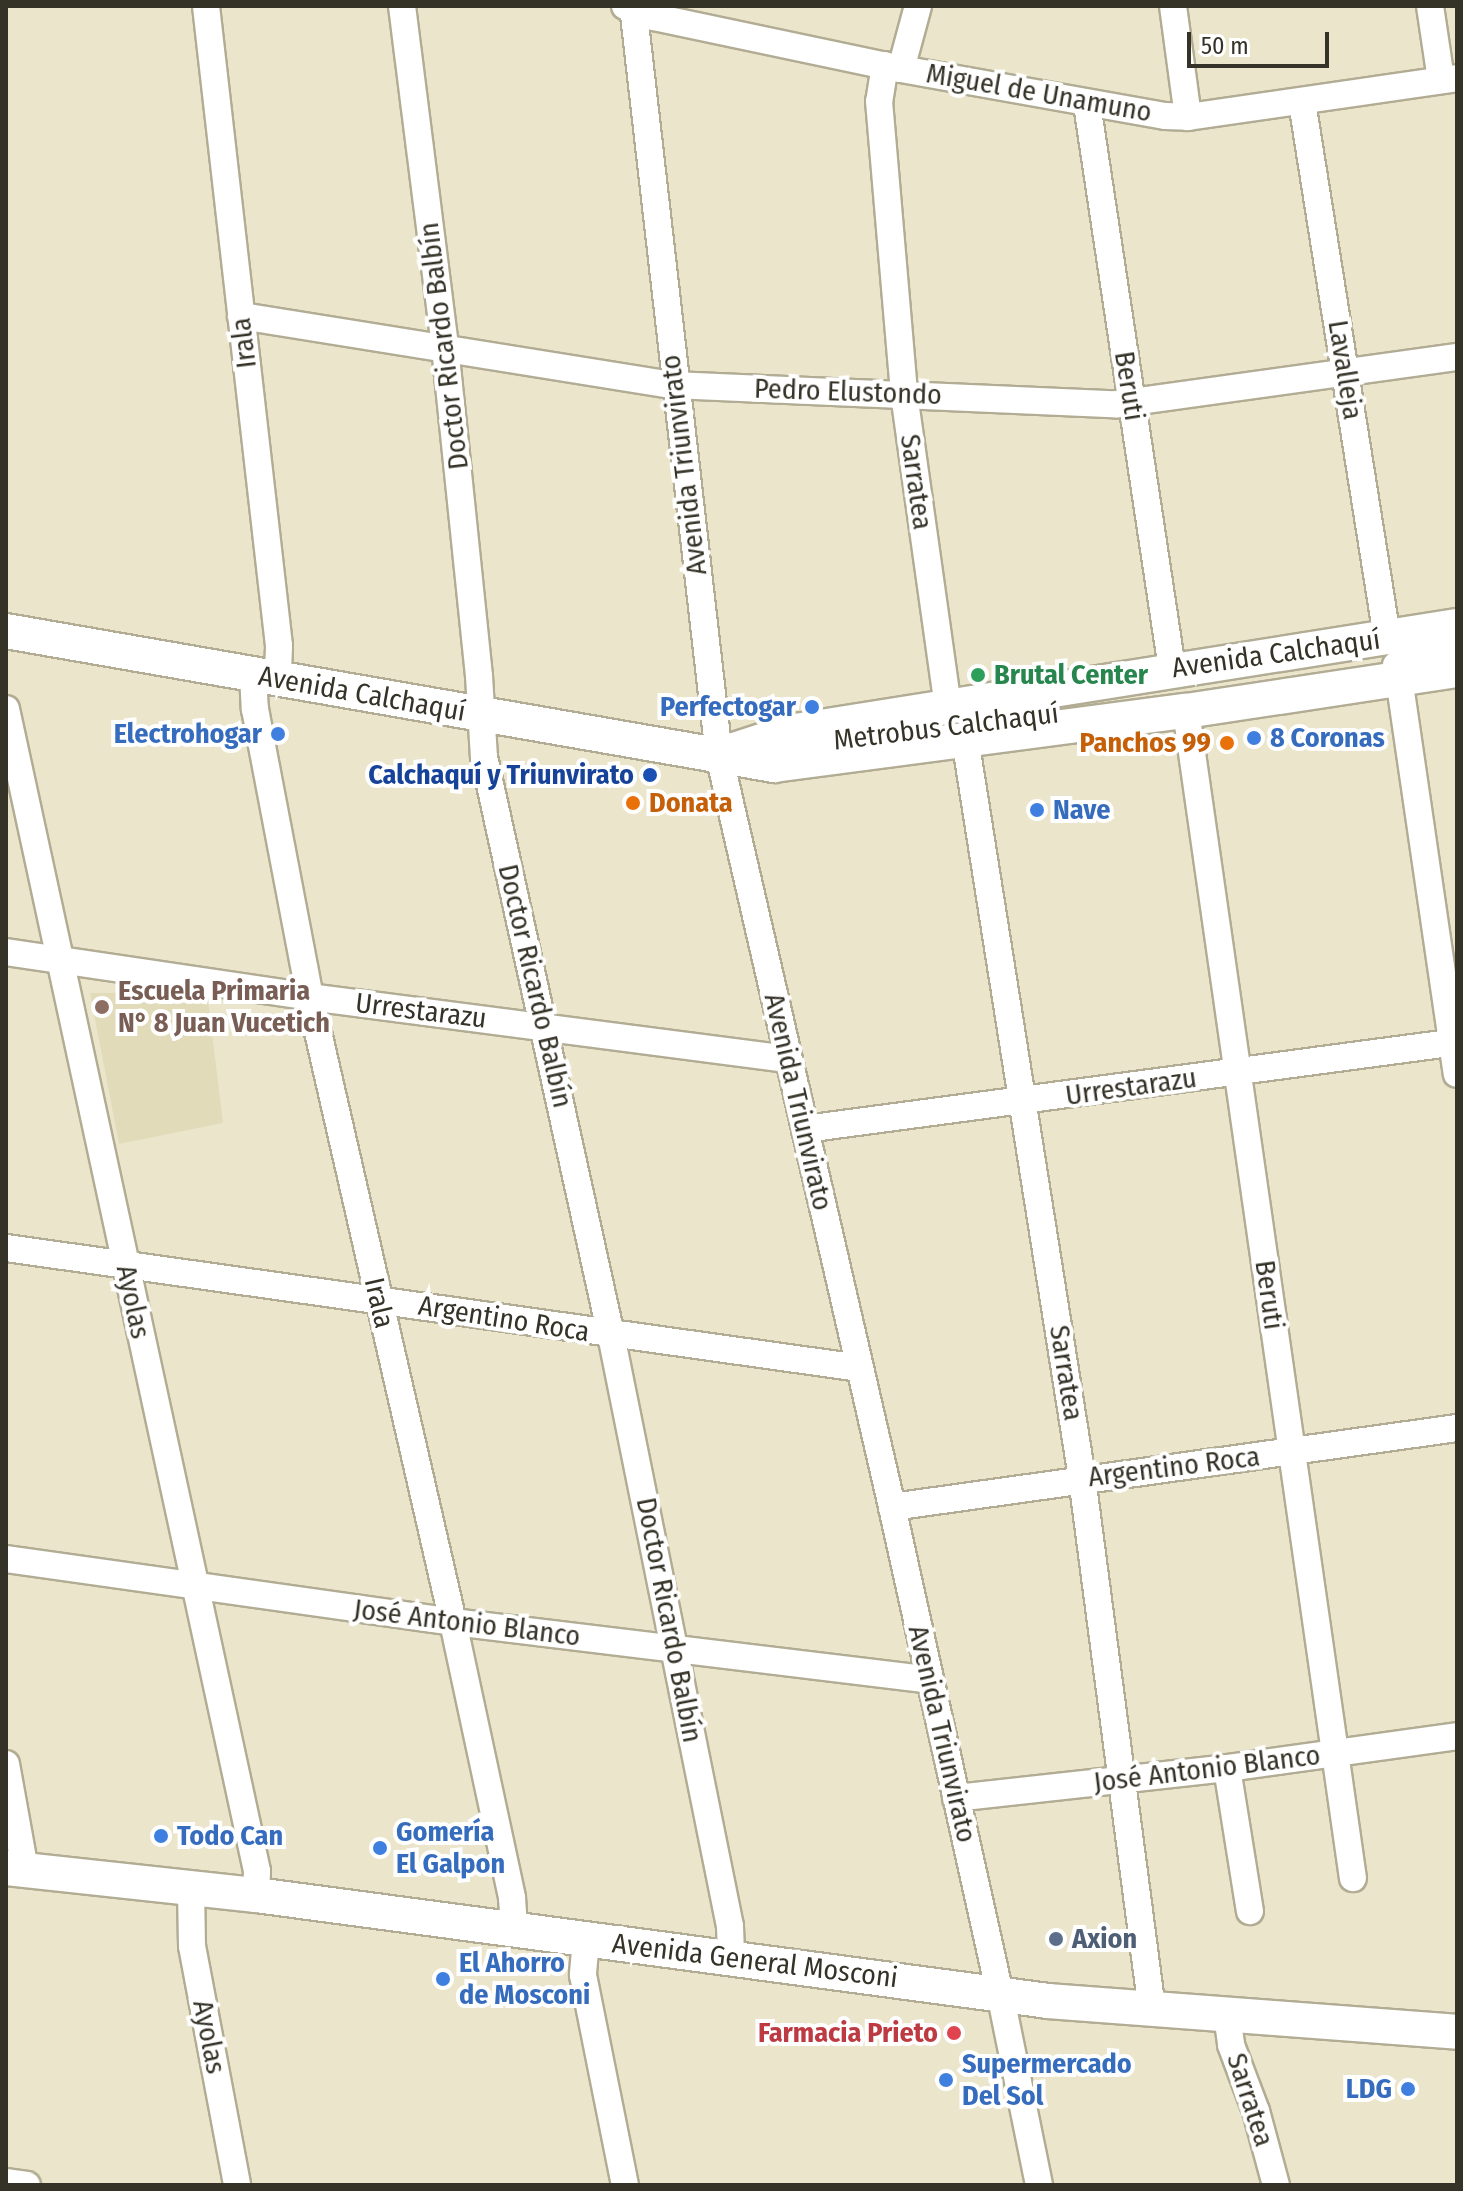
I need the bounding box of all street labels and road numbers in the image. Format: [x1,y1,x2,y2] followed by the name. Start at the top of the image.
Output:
[924,57,1154,129] street label: Miguel de Unamuno
[412,221,476,471] street label: Doctor Ricardo Balbín
[224,316,264,370] street label: Irala
[1321,318,1369,422] street label: Lavalleja
[1107,349,1151,423] street label: Beruti
[654,353,714,577] street label: Avenida Triunvirato
[754,372,942,412] street label: Pedro Elustondo
[893,432,939,532] street label: Sarratea
[1170,623,1382,685] street label: Avenida Calchaquí
[256,659,468,729] street label: Avenida Calchaquí
[832,697,1060,757] street label: Metrobus Calchaquí
[491,861,579,1111] street label: Doctor Ricardo Balbín
[354,986,488,1036] street label: Urrestarazu
[757,990,839,1214] street label: Avenida Triunvirato
[1063,1061,1199,1113] street label: Urrestarazu
[1248,1258,1290,1332] street label: Beruti
[109,1262,157,1342] street label: Ayolas
[357,1275,401,1331] street label: Irala
[416,1289,592,1349] street label: Argentino Roca
[1042,1323,1090,1423] street label: Sarratea
[1086,1440,1262,1494] street label: Argentino Roca
[629,1495,709,1745] street label: Doctor Ricardo Balbín
[352,1592,582,1654] street label: José Antonio Blanco
[901,1622,983,1846] street label: Avenida Triunvirato
[1092,1738,1322,1800] street label: José Antonio Blanco
[610,1927,900,1995] street label: Avenida General Mosconi
[185,1997,233,2077] street label: Ayolas
[1219,2049,1281,2151] street label: Sarratea

